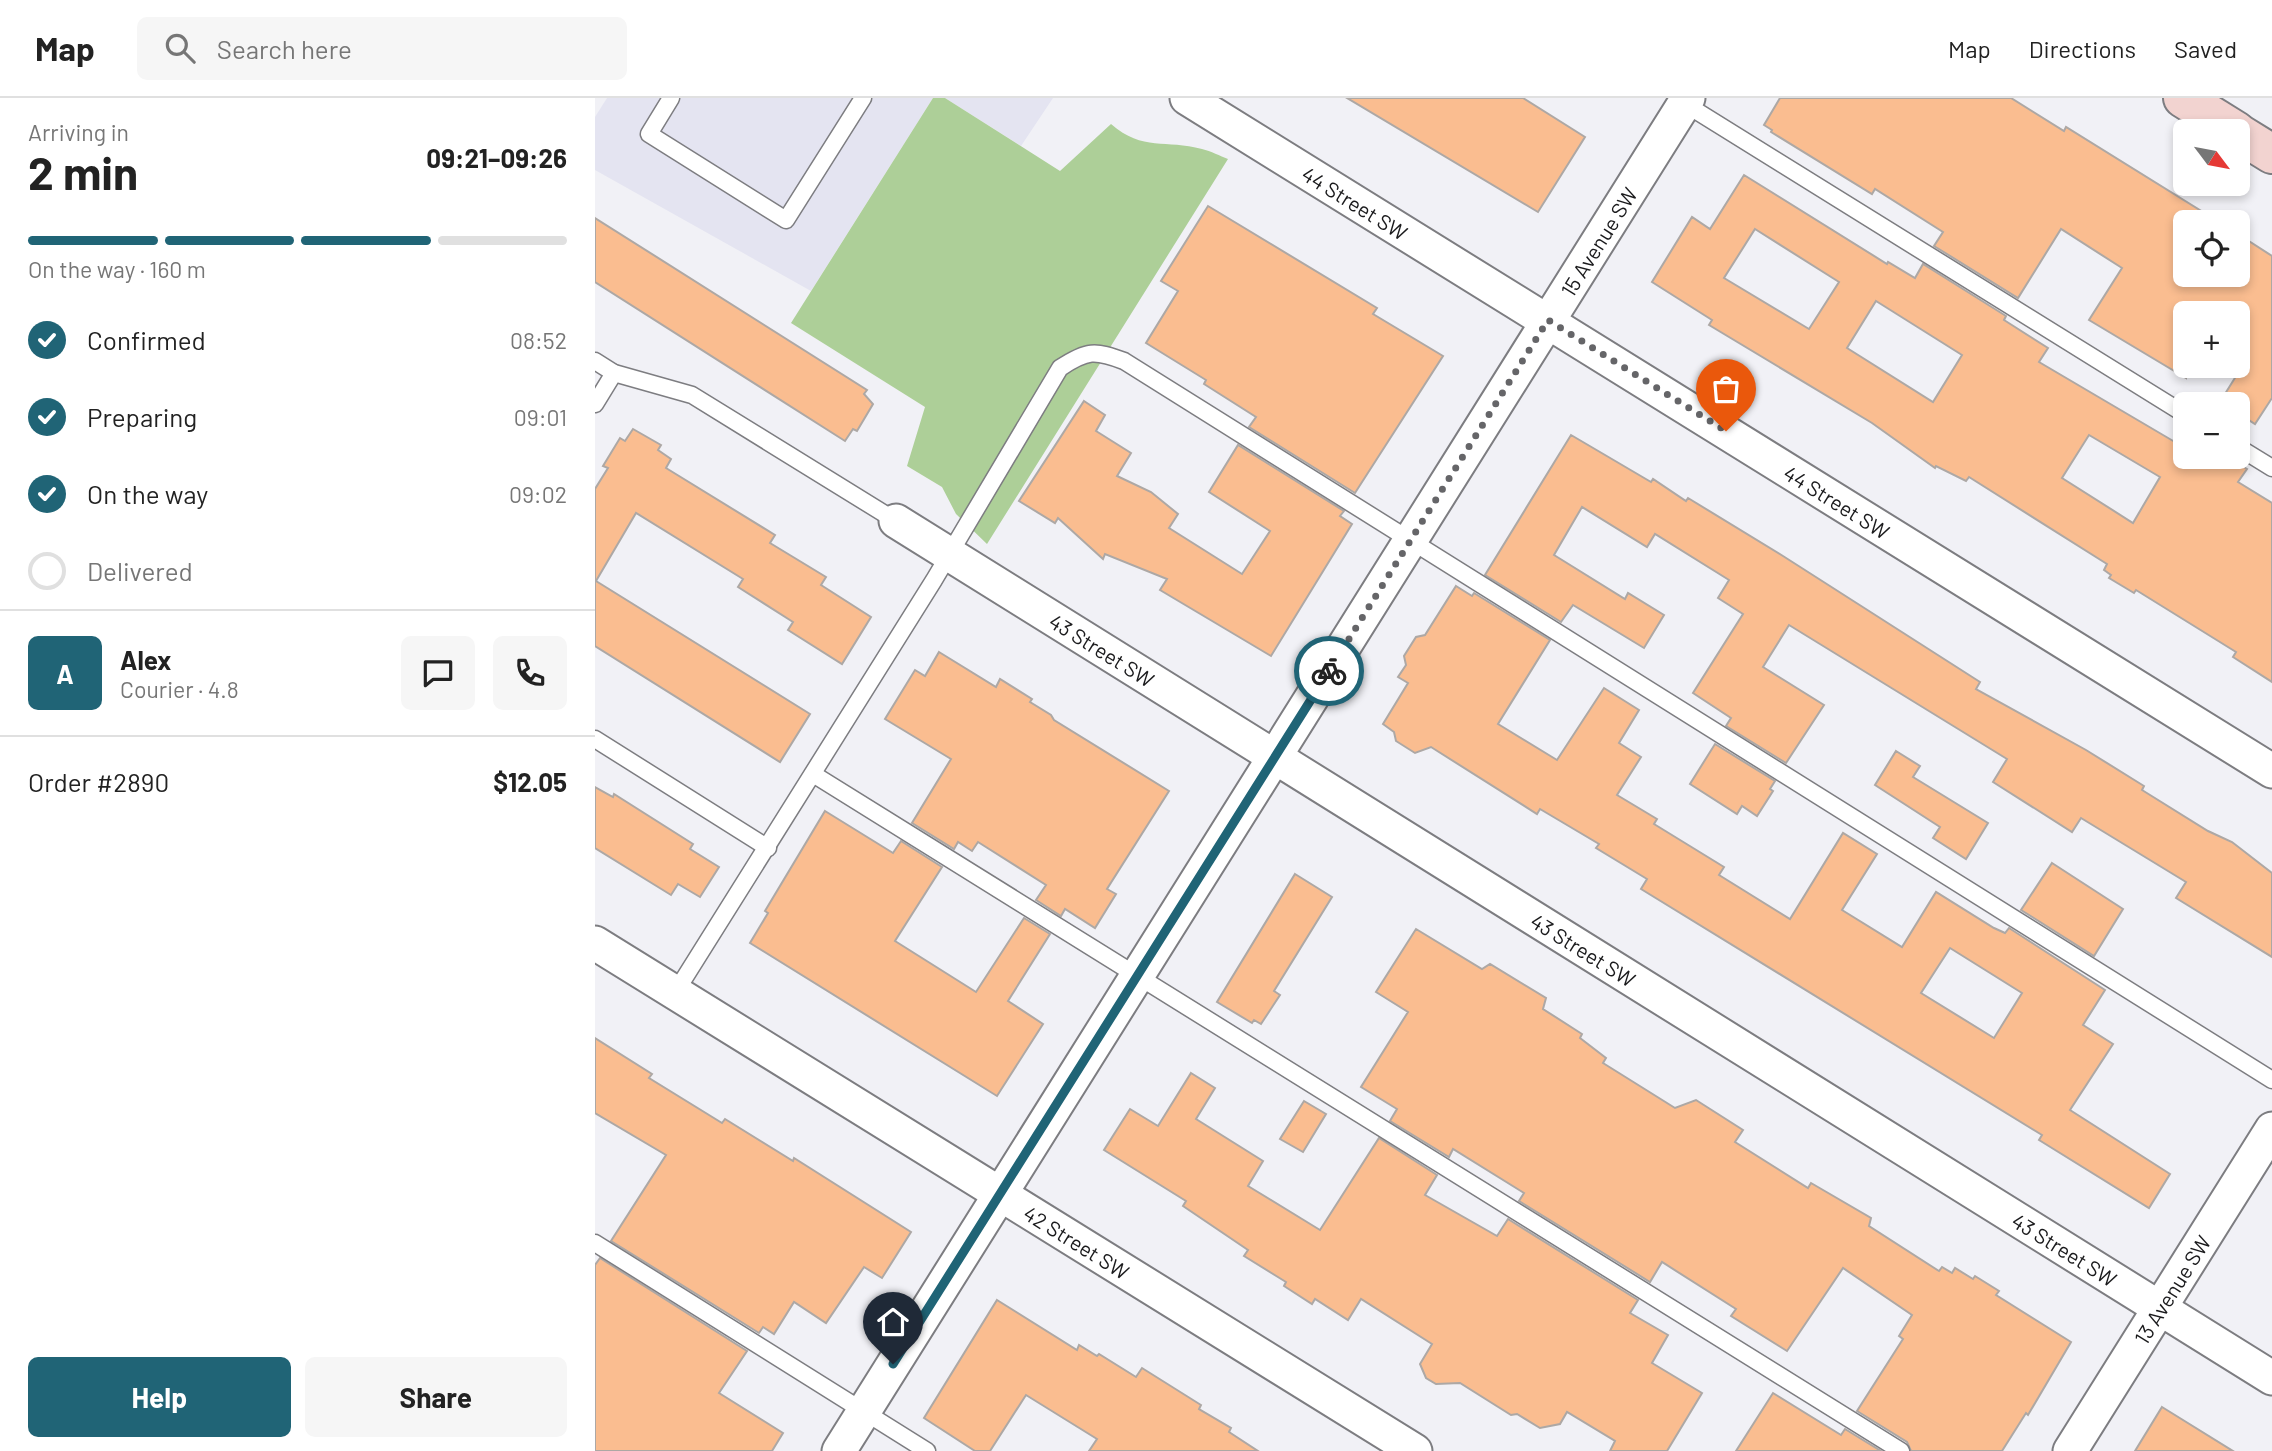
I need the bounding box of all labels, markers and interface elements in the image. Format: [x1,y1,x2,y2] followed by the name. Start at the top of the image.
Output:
[137,17,627,80] search box
[35,28,95,68] text: Map
[161,29,199,67] icon: search
[217,33,352,64] text: Search here
[1948,34,1991,63] text: Map
[2029,34,2136,63] text: Directions
[2174,34,2237,63] text: Saved
[28,118,129,146] text: Arriving in
[2173,119,2251,196] north arrow
[2173,119,2250,469] map controls
[426,142,567,173] text: 09:21–09:26
[28,144,138,199] text: 2 min
[1298,160,1413,244] street label: 44 Street SW
[1554,182,1642,301] street label: 15 Avenue SW
[2173,210,2250,287] button: locate
[28,255,206,283] text: On the way · 160 m
[2173,301,2250,378] button: +
[28,321,66,359] icon: check
[87,324,206,355] text: Confirmed
[510,326,567,354] text: 08:52
[1696,359,1756,431] pin
[1707,370,1745,408] icon: bag
[2173,392,2250,469] button: −
[28,398,66,436] icon: check
[87,401,197,432] text: Preparing
[514,403,567,431] text: 09:01
[1780,459,1894,543] street label: 44 Street SW
[28,475,66,513] icon: check
[87,478,208,509] text: On the way
[509,480,567,508] text: 09:02
[87,555,193,586] text: Delivered
[1045,607,1159,691] street label: 43 Street SW
[401,636,475,710] button: chat
[493,636,567,710] button: phone
[1294,636,1364,706] courier
[120,644,171,675] text: Alex
[1310,652,1348,690] icon: bike
[56,658,74,689] text: A
[120,675,239,703] text: Courier · 4.8
[28,766,169,797] text: Order #2890
[493,766,567,797] text: $12.05
[1527,907,1641,991] street label: 43 Street SW
[1020,1200,1134,1284] street label: 42 Street SW
[2008,1207,2122,1291] street label: 43 Street SW
[2128,1230,2215,1348] street label: 13 Avenue SW
[863,1292,923,1364] pin
[874,1303,912,1341] icon: home
[28,1357,291,1437] button: Help
[305,1357,567,1437] button: Share

